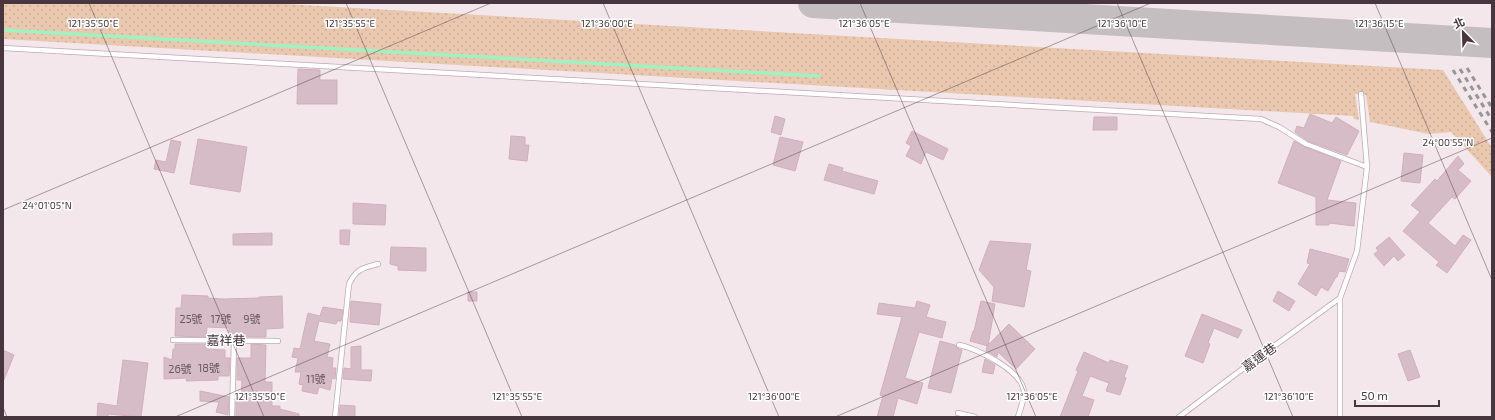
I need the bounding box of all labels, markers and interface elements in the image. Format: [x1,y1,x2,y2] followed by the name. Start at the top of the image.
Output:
[1443,12,1483,52] north arrow
[1451,14,1466,30] text: 北
[68,17,119,29] text: 121°35'50"E
[325,17,375,29] text: 121°35'55"E
[581,17,633,29] text: 121°36'00"E
[838,17,890,29] text: 121°36'05"E
[1097,17,1147,29] text: 121°36'10"E
[1354,17,1404,29] text: 121°36'15"E
[1423,136,1473,148] text: 24°00'55"N
[22,199,72,211] text: 24°01'05"N
[179,312,203,325] house number: 25號
[210,312,232,325] house number: 17號
[243,312,261,325] house number: 9號
[206,332,246,348] street label: 嘉祥巷
[1239,339,1279,375] street label: 嘉運巷
[198,361,220,374] house number: 18號
[168,362,192,375] house number: 26號
[306,372,326,385] house number: 11號
[1355,382,1439,408] scale bar
[1361,388,1388,402] text: 50 m
[235,390,286,402] text: 121°35'50"E
[492,390,542,402] text: 121°35'55"E
[748,390,800,402] text: 121°36'00"E
[1006,390,1058,402] text: 121°36'05"E
[1264,390,1314,402] text: 121°36'10"E

